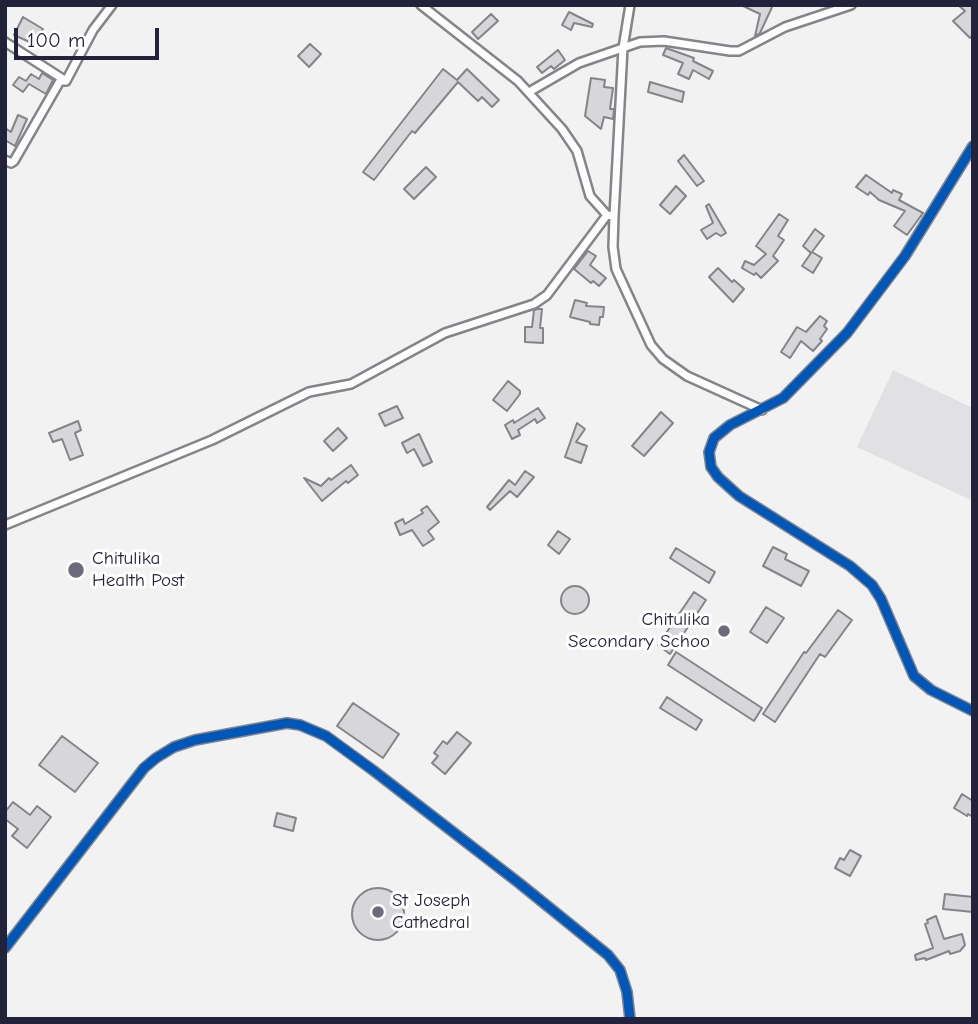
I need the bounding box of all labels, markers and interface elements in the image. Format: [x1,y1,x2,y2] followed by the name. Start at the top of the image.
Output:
[18,14,163,58] scale bar
[27,28,85,52] text: 100 m
[92,548,184,592] place label: Chitulika Health Post
[66,560,86,580] marker: Chitulika Health Post
[568,609,710,653] place label: Chitulika Secondary Schoo
[716,623,732,639] marker: Chitulika Secondary Schoo
[392,890,471,934] place label: St Joseph Cathedral
[370,904,386,920] marker: St Joseph Cathedral

